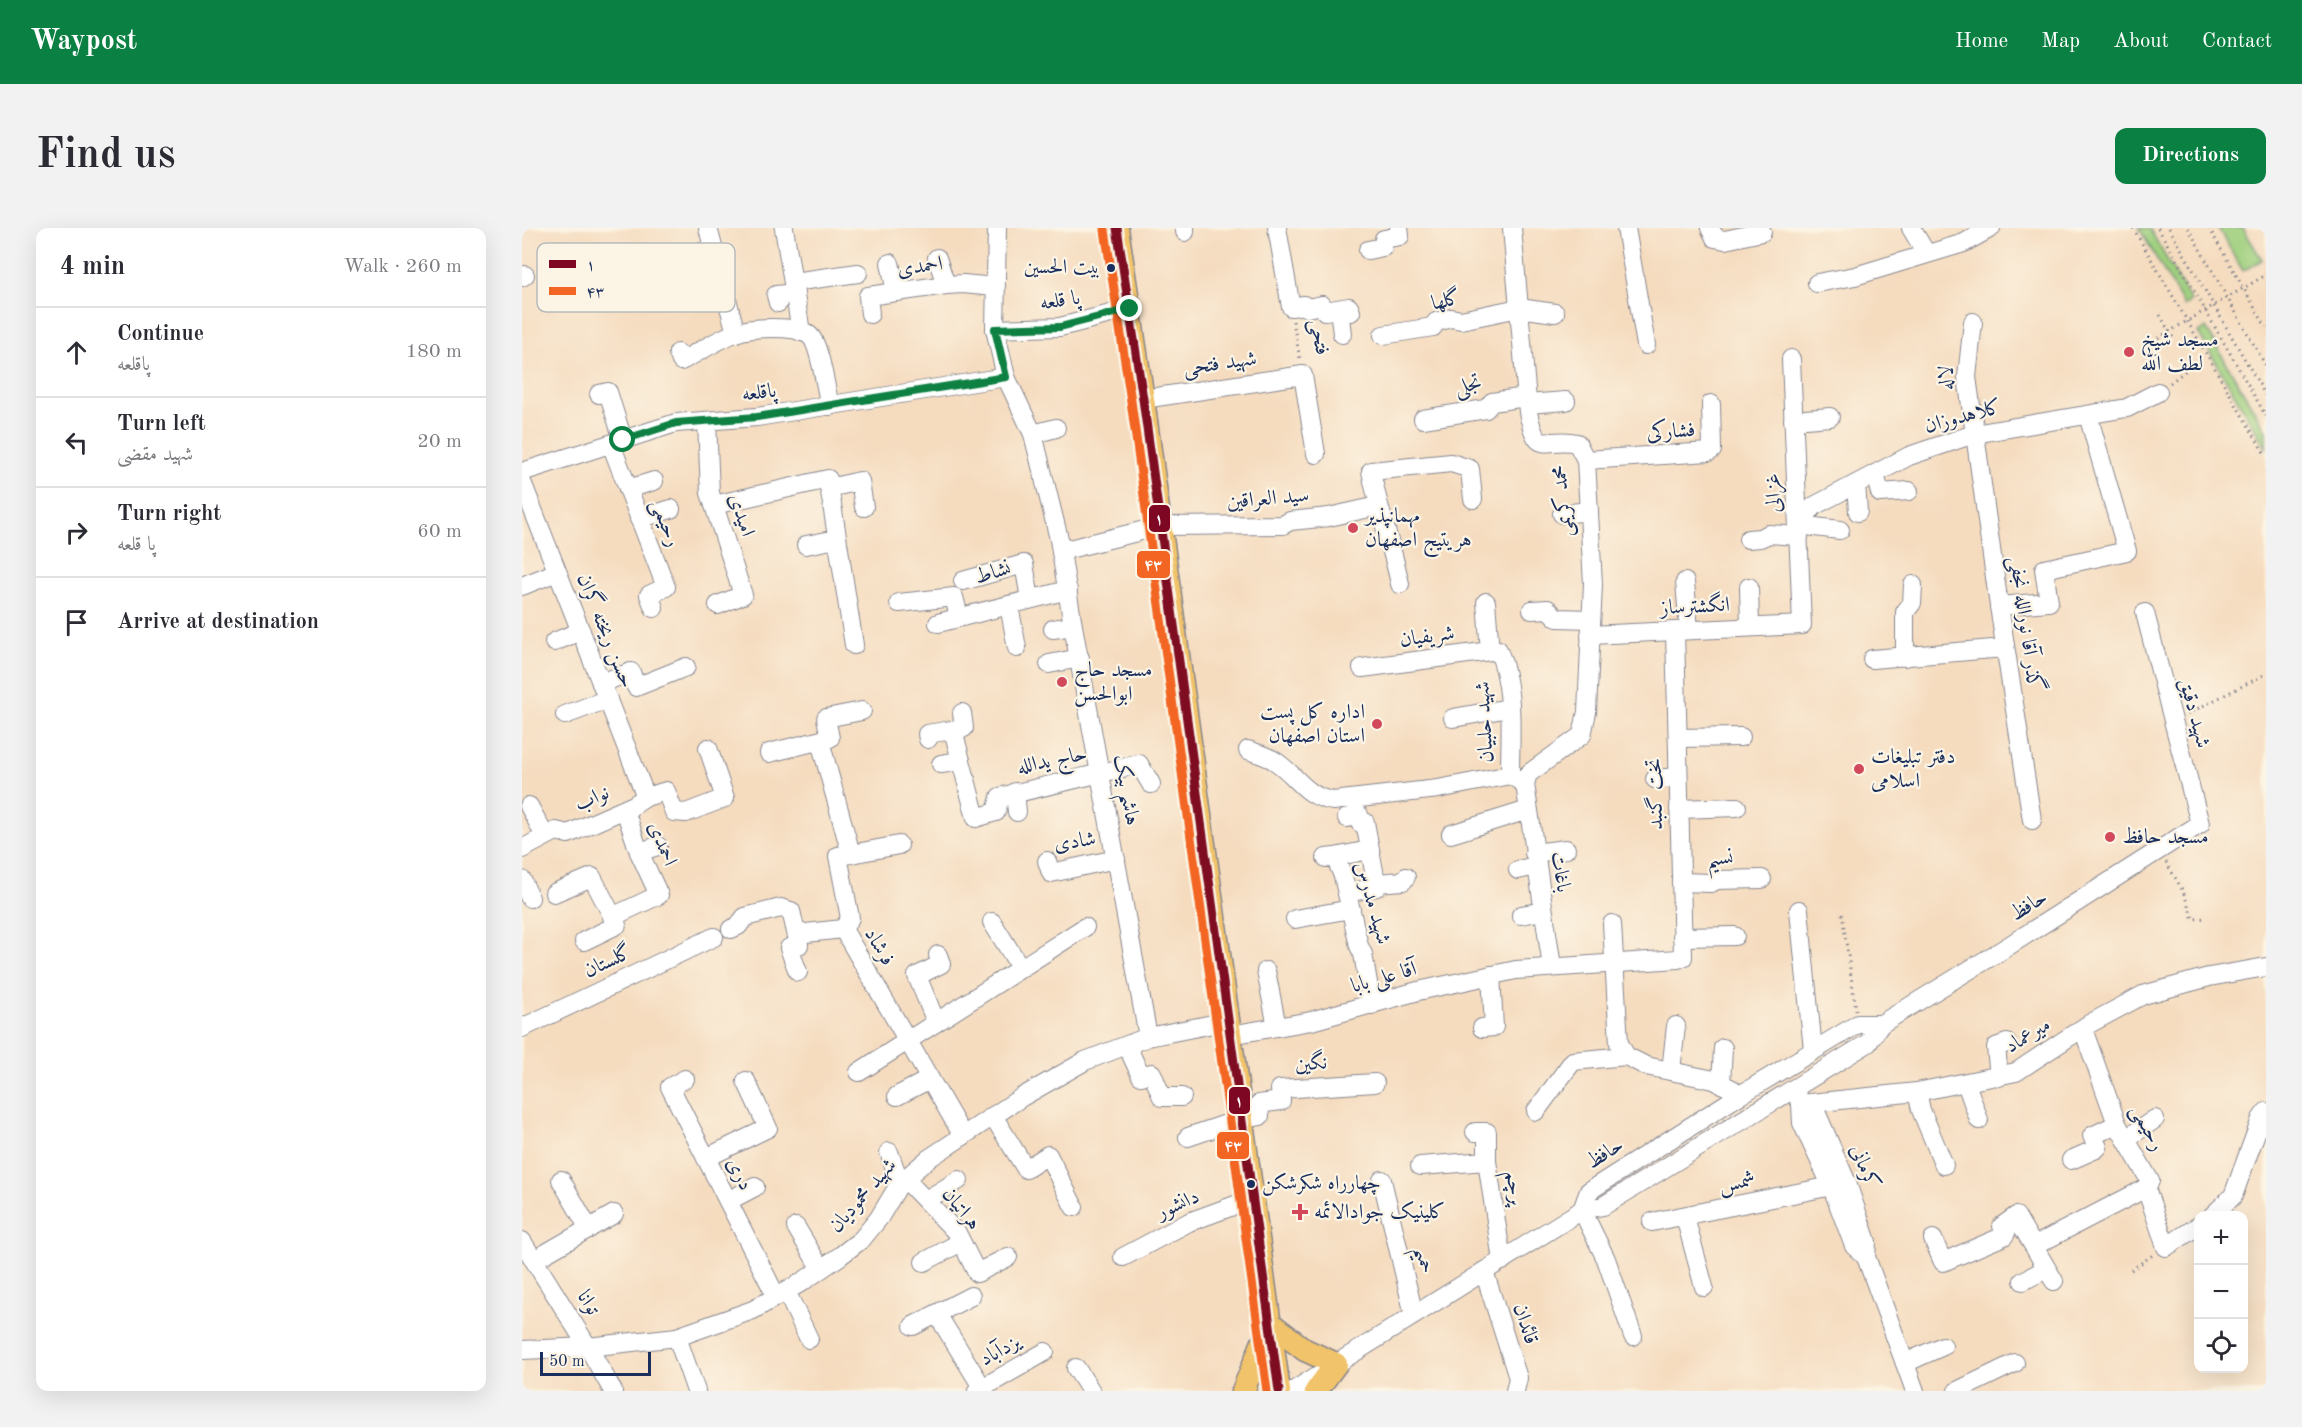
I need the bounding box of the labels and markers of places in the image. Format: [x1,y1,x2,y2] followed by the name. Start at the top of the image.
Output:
[1024,258,1100,278] place label: بیت الحسین
[1105,262,1117,274] marker: بیت الحسین
[2141,330,2219,375] place label: مسجد شیخ لطف الله
[2122,345,2136,359] marker: مسجد شیخ لطف الله
[1363,506,1472,558] place label: مهمانپذیر هریتیج اصفهان
[1346,521,1360,535] marker: مهمانپذیر هریتیج اصفهان
[1074,660,1153,707] place label: مسجد حاج ابوالحسن
[1055,675,1069,689] marker: مسجد حاج ابوالحسن
[1260,701,1365,747] place label: اداره کل پست استان اصفهان
[1370,717,1384,731] marker: اداره کل پست استان اصفهان
[1871,747,1955,792] place label: دفتر تبلیغات اسلامی
[1852,762,1866,776] marker: دفتر تبلیغات اسلامی
[2122,826,2209,848] place label: مسجد حافظ
[2103,830,2117,844] marker: مسجد حافظ
[1262,1172,1381,1196] place label: چهارراه شکرشکن
[1245,1178,1257,1190] marker: چهارراه شکرشکن
[1314,1200,1446,1224] place label: کلینیک جوادالائمه
[1291,1203,1309,1221] marker: کلینیک جوادالائمه

